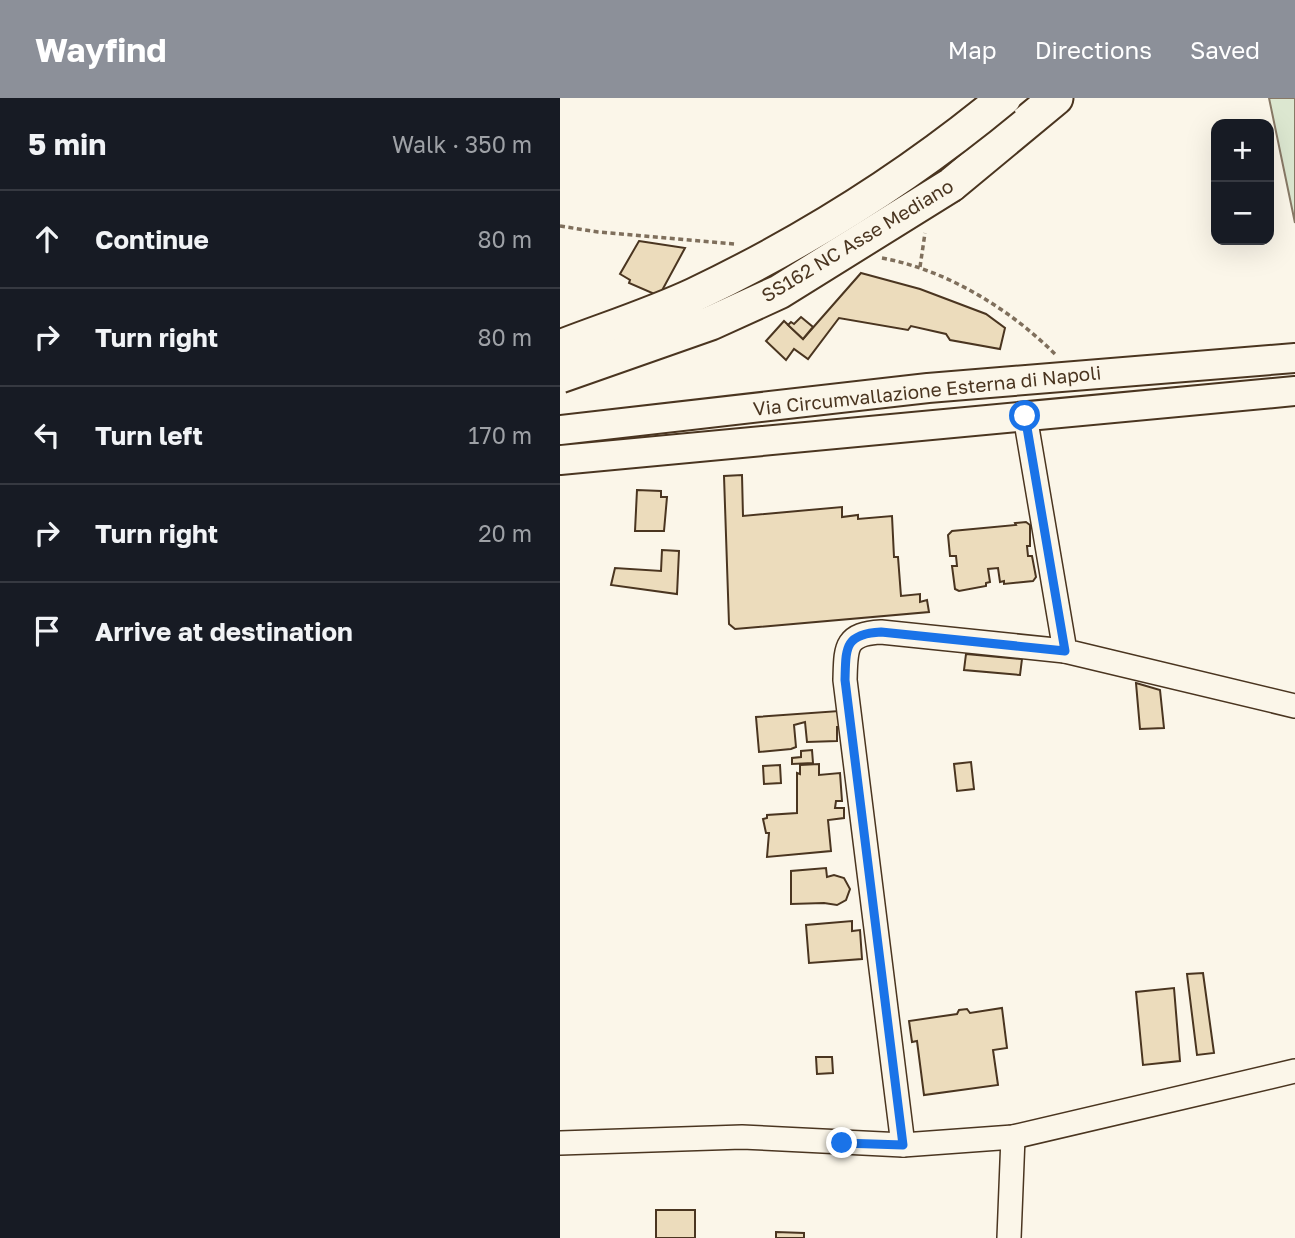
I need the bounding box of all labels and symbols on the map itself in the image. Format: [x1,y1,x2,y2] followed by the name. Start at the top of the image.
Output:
[757,174,957,306] street label: SS162 NC Asse Mediano
[752,360,1102,420] street label: Via Circumvallazione Esterna di Napoli
[1009,400,1040,431] route start
[826,1127,857,1158] route end

